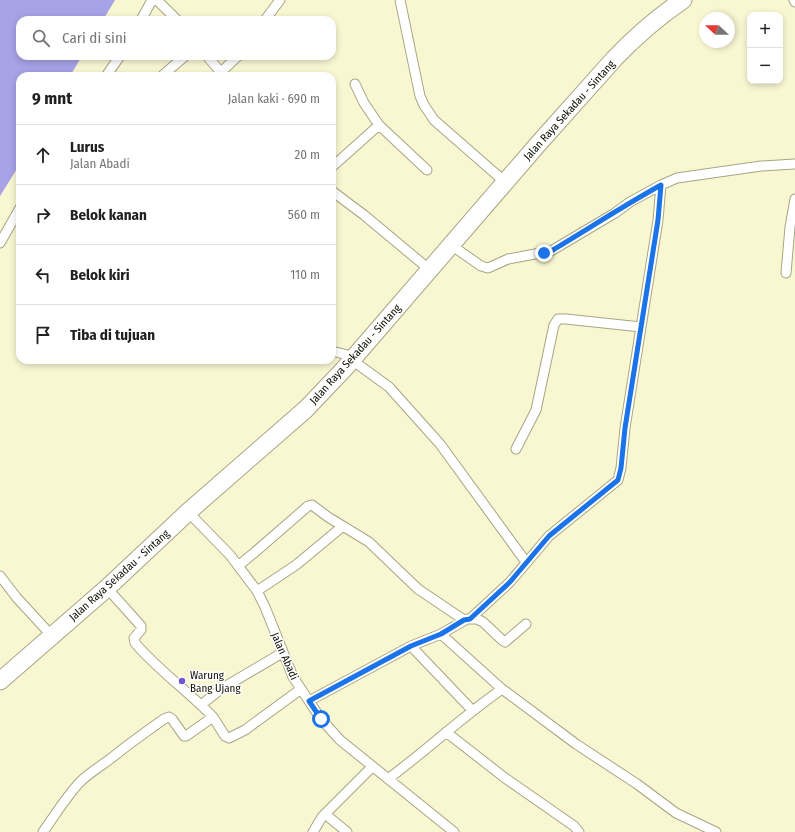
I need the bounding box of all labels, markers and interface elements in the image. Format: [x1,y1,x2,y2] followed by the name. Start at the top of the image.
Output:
[699,12,735,48] north arrow
[747,12,783,84] map controls
[747,12,783,48] button: +
[16,16,336,60] search box
[30,27,52,49] icon: search
[62,29,127,47] text: Cari di sini
[747,48,783,84] button: −
[521,57,618,163] street label: Jalan Raya Sekadau - Sintang
[32,88,72,109] text: 9 mnt
[228,91,320,106] text: Jalan kaki · 690 m
[70,138,104,156] text: Lurus
[32,144,54,166] icon: ahead
[294,147,320,162] text: 20 m
[70,156,130,171] text: Jalan Abadi
[32,204,54,226] icon: right
[70,206,147,224] text: Belok kanan
[288,207,320,222] text: 560 m
[535,244,553,262] route end
[32,264,54,286] icon: left
[70,266,130,284] text: Belok kiri
[290,267,320,282] text: 110 m
[307,301,404,407] street label: Jalan Raya Sekadau - Sintang
[32,324,54,346] icon: arrive
[70,326,155,344] text: Tiba di tujuan
[67,526,173,624] street label: Jalan Raya Sekadau - Sintang
[268,630,301,682] street label: Jalan Abadi
[190,669,241,695] place label: Warung Bang Ujang
[177,676,187,686] marker: Warung Bang Ujang
[312,710,330,728] route start

